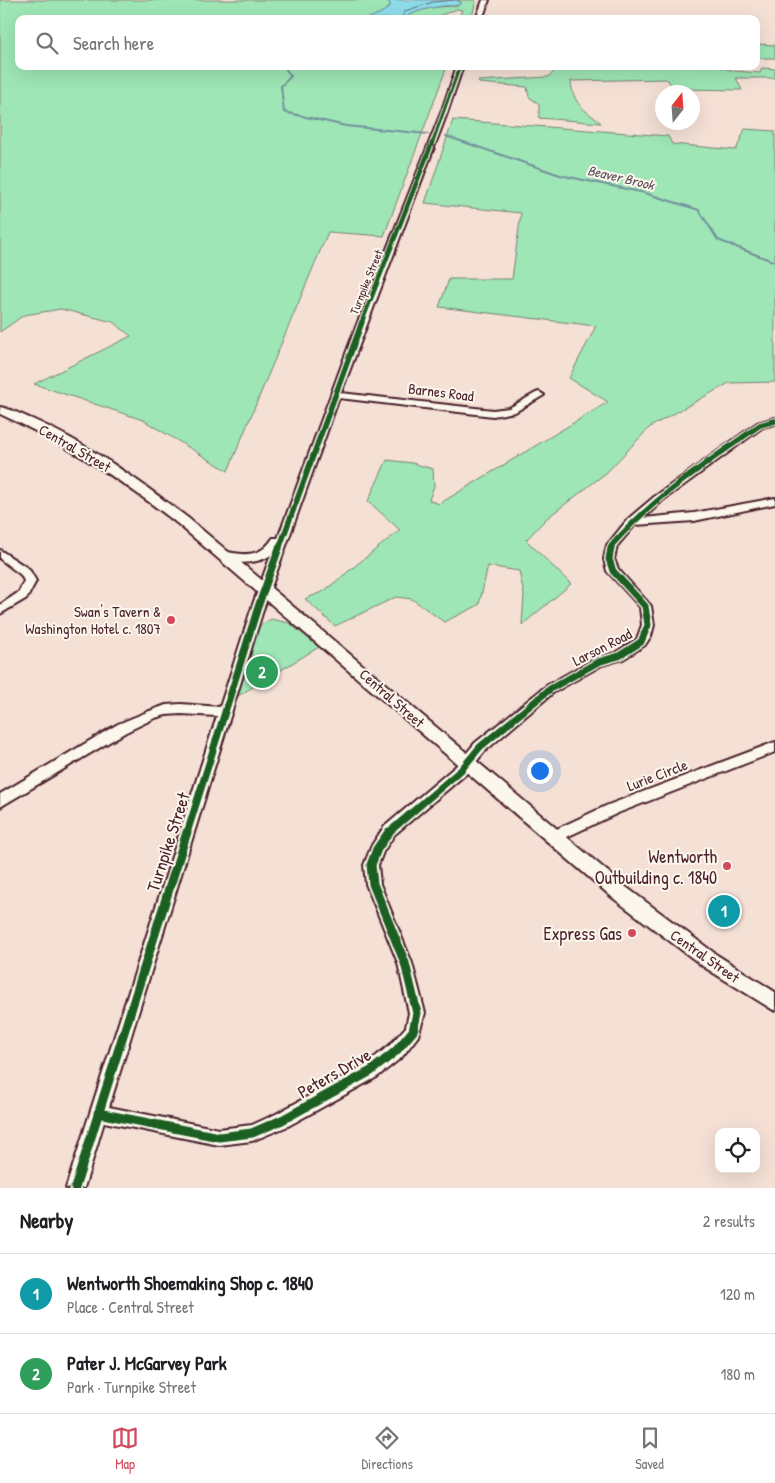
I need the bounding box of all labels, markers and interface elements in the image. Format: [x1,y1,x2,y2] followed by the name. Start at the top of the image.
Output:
[15,15,760,70] search box
[33,29,61,57] icon: search
[73,30,154,56] text: Search here
[655,85,700,130] north arrow
[586,160,657,194] water label: Beaver Brook
[345,246,387,317] street label: Turnpike Street
[407,378,475,406] street label: Barnes Road
[35,419,116,478] street label: Central Street
[25,601,161,639] place label: Swan's Tavern & Washington Hotel c. 1807
[165,614,177,626] marker: Swan's Tavern & Washington Hotel c. 1807
[569,623,635,671] street label: Larson Road
[246,653,278,691] pin: 2
[355,664,430,733] street label: Central Street
[624,754,690,796] street label: Lurie Circle
[527,758,553,784] your location
[140,788,196,895] street label: Turnpike Street
[595,844,717,890] place label: Wentworth Outbuilding c. 1840
[721,860,733,872] marker: Wentworth Outbuilding c. 1840
[708,892,740,930] pin: 1
[544,921,622,946] place label: Express Gas
[666,924,745,988] street label: Central Street
[626,927,638,939] marker: Express Gas
[293,1042,375,1104] street label: Peters Drive
[715,1128,760,1173] map controls
[715,1128,760,1173] button: locate
[20,1206,73,1235] text: Nearby
[703,1210,755,1232] text: 2 results
[67,1270,313,1296] text: Wentworth Shoemaking Shop c. 1840
[33,1283,39,1305] text: 1
[720,1283,755,1305] text: 120 m
[67,1296,194,1318] text: Place · Central Street
[67,1350,227,1376] text: Pater J. McGarvey Park
[32,1363,40,1385] text: 2
[721,1363,755,1385] text: 180 m
[67,1376,196,1398] text: Park · Turnpike Street
[111,1424,139,1473] tab: Map
[361,1424,413,1473] tab: Directions
[635,1424,664,1473] tab: Saved

